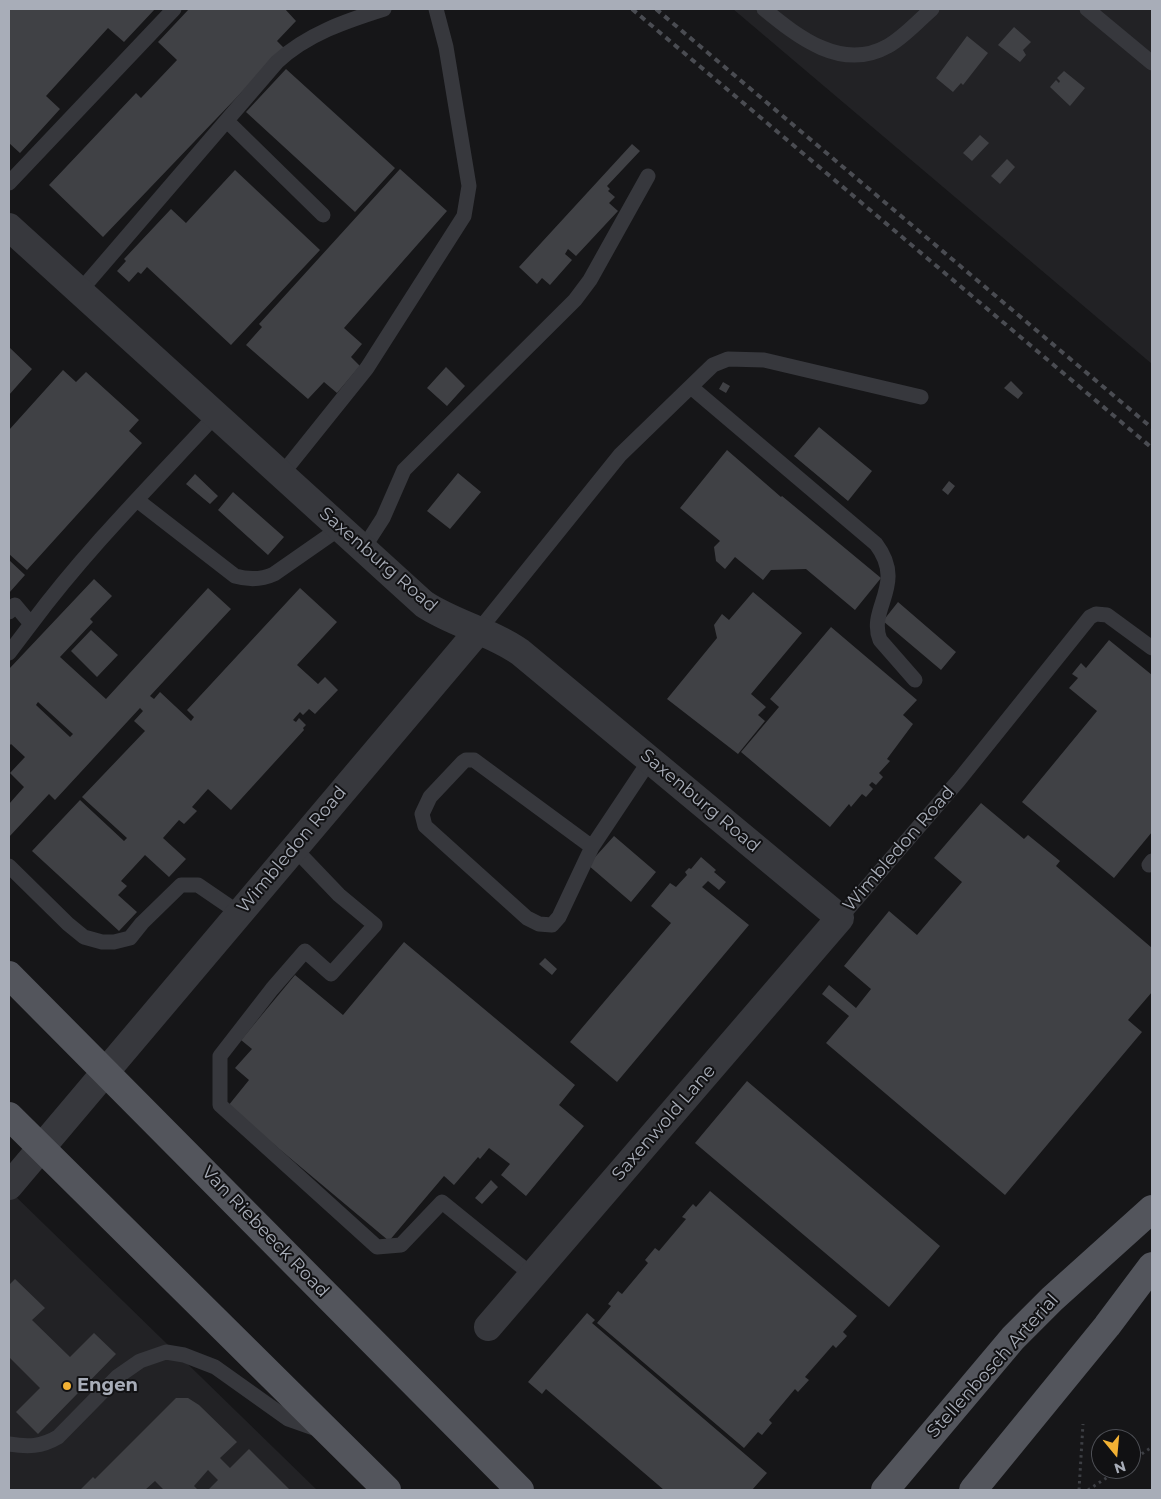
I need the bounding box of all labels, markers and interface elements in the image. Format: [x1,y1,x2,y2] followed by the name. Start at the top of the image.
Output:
[315,503,441,617] street label: Saxenburg Road
[636,745,764,857] street label: Saxenburg Road
[233,782,351,918] street label: Wimbledon Road
[839,782,959,916] street label: Wimbledon Road
[608,1061,720,1185] street label: Saxenwold Lane
[197,1162,333,1302] street label: Van Riebeeck Road
[923,1290,1063,1442] street label: Stellenbosch Arterial
[77,1375,138,1397] place label: Engen
[61,1380,73,1392] marker: Engen
[1091,1429,1141,1479] north arrow
[1112,1457,1128,1478] text: N

